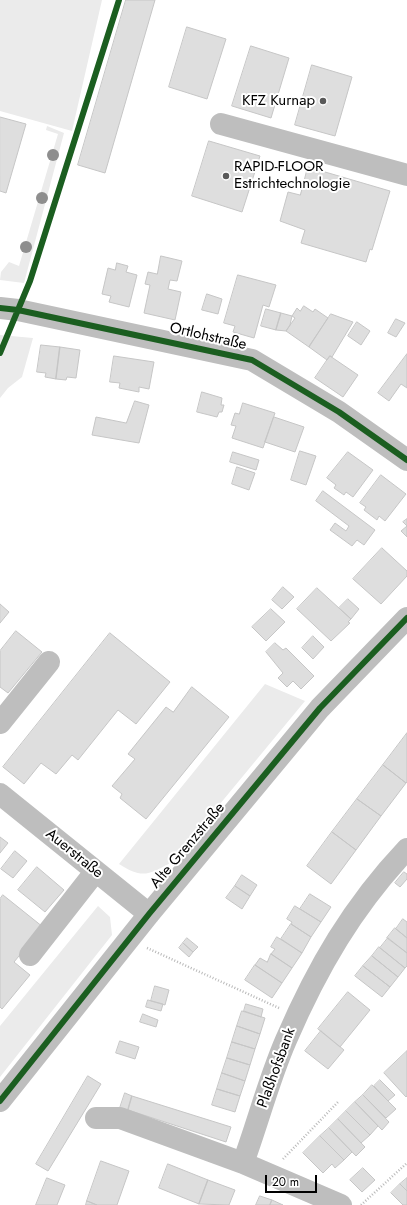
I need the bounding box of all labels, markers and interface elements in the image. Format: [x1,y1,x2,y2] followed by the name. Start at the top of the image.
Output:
[242,92,315,110] place label: KFZ Kurnap
[318,96,328,106] marker: KFZ Kurnap
[234,158,350,193] place label: RAPID-FLOOR Estrichtechnologie
[221,171,231,181] marker: RAPID-FLOOR Estrichtechnologie
[168,319,248,355] street label: Ortlohstraße
[147,799,229,893] street label: Alte Grenzstraße
[42,825,106,883] street label: Auerstraße
[254,1025,300,1111] street label: Plaßhofsbank
[267,1167,319,1193] scale bar
[272,1173,299,1191] text: 20 m

